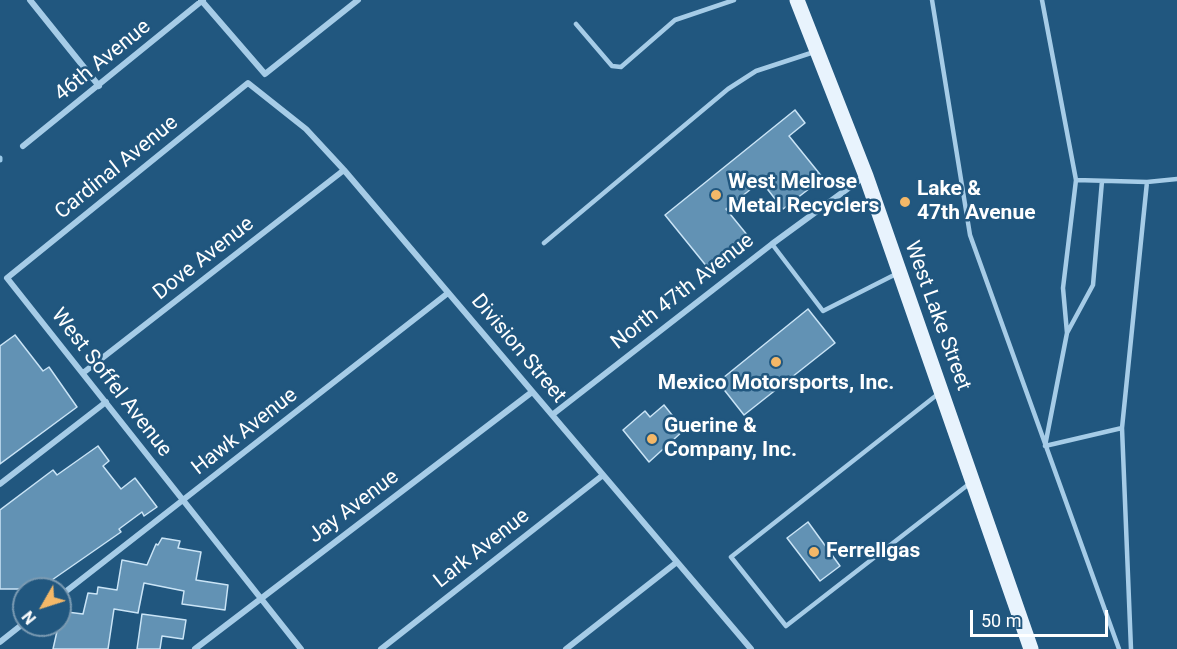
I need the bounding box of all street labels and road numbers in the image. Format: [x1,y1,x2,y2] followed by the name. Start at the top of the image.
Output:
[50,15,156,107] street label: 46th Avenue
[50,111,184,225] street label: Cardinal Avenue
[149,212,259,306] street label: Dove Avenue
[607,228,759,356] street label: North 47th Avenue
[898,238,976,394] street label: West Lake Street
[465,289,571,409] street label: Division Street
[45,304,177,462] street label: West Soffel Avenue
[187,383,303,481] street label: Hawk Avenue
[304,465,404,549] street label: Jay Avenue
[429,504,535,594] street label: Lark Avenue

